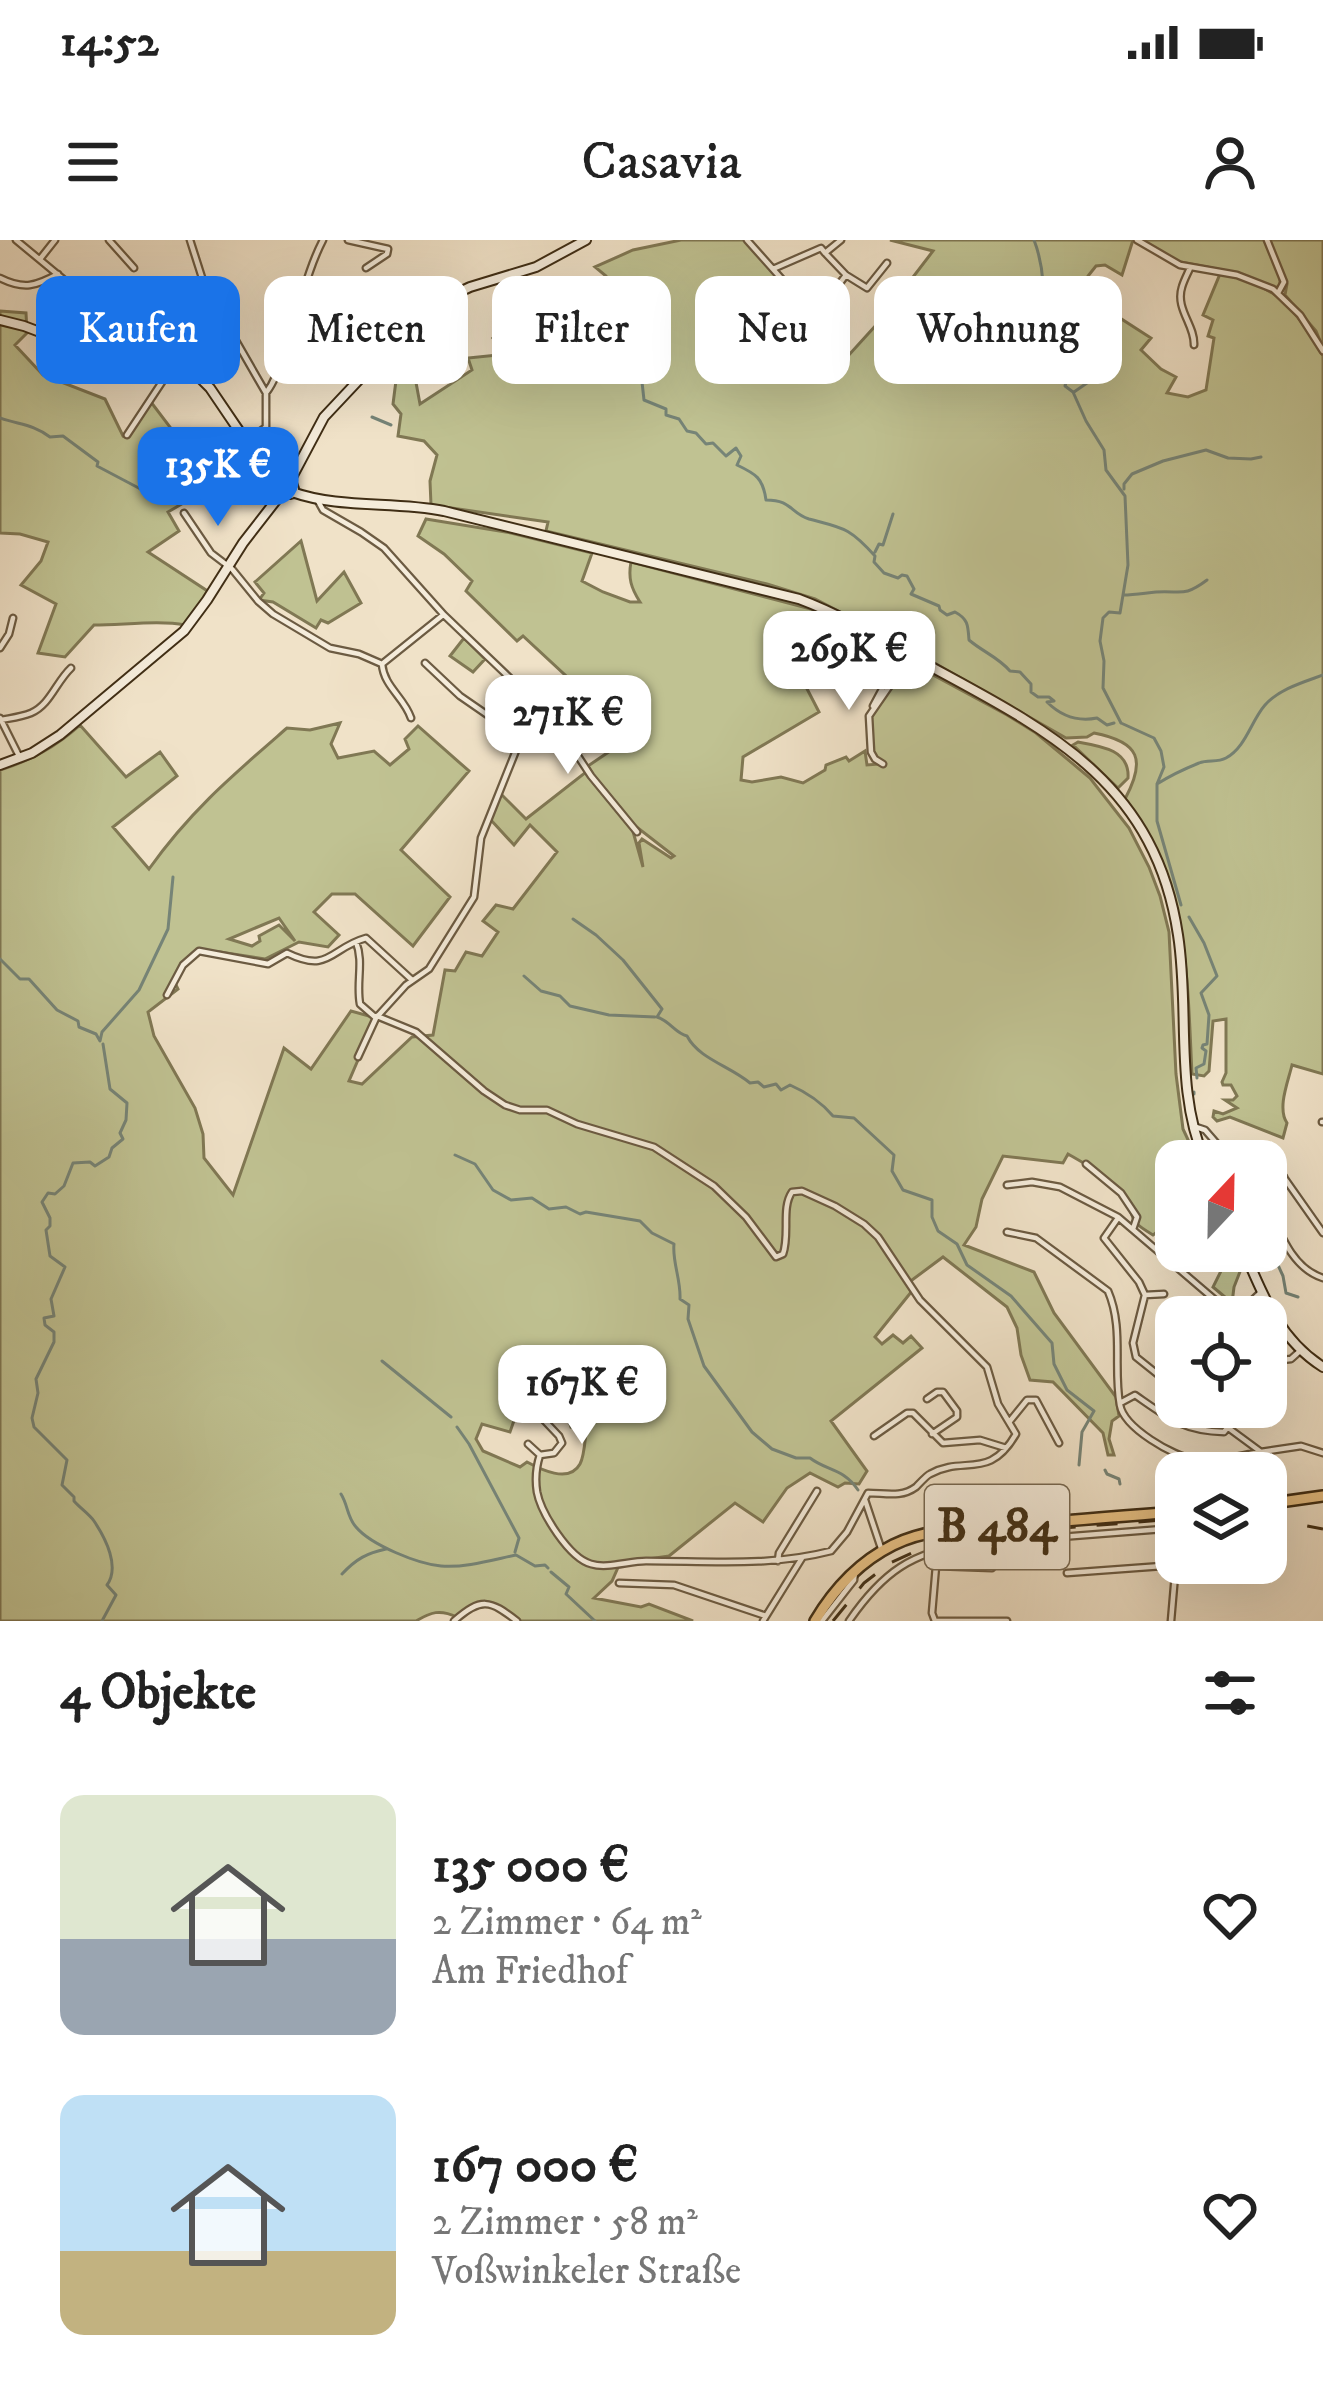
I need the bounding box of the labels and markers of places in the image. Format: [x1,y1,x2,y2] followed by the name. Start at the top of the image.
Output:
[120,427,316,529] pin: 135K €
[751,611,947,713] pin: 269K €
[470,675,666,777] pin: 271K €
[484,1345,680,1447] pin: 167K €

